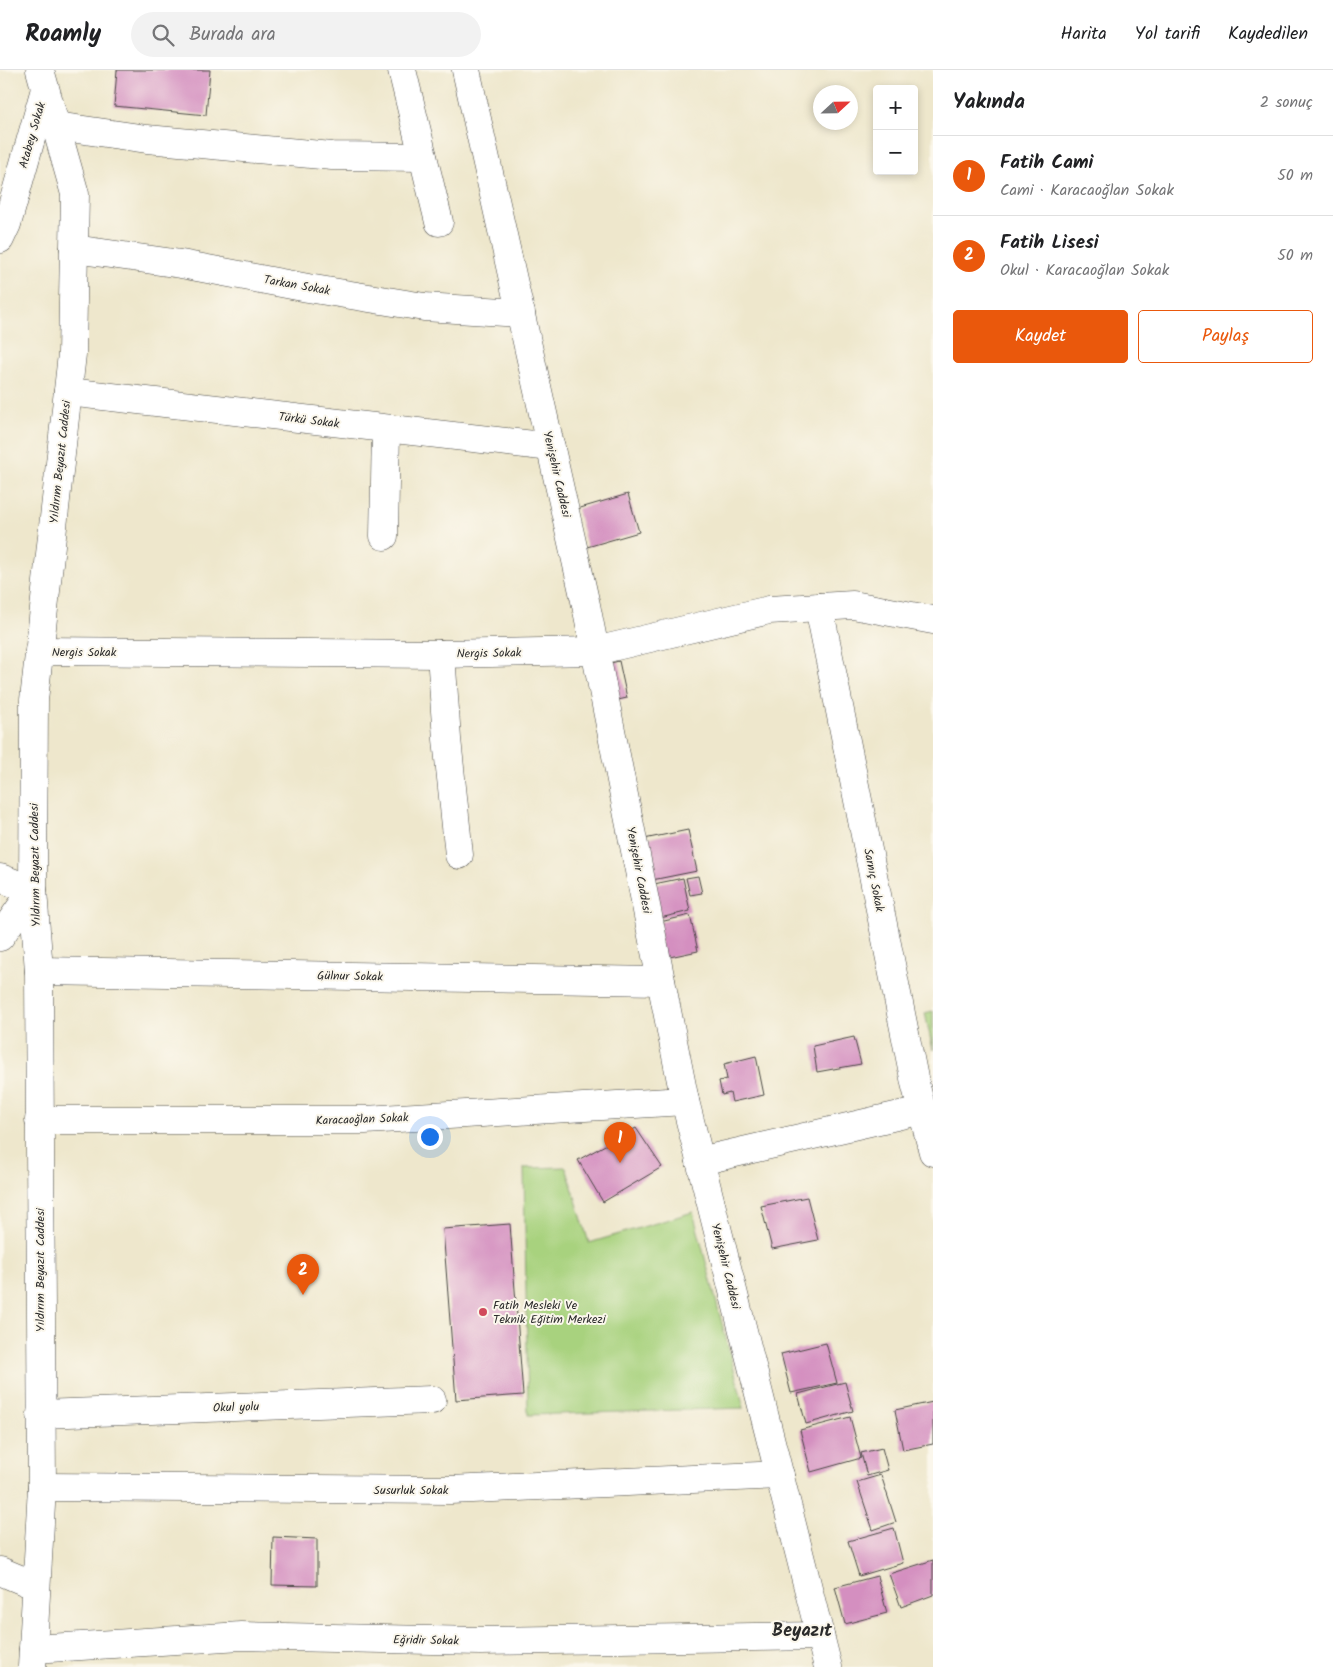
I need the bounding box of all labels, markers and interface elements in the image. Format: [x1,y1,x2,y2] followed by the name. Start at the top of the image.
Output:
[131,12,481,57] search box
[25,15,101,54] text: Roamly
[189,20,276,50] text: Burada ara
[1061,20,1107,49] text: Harita
[1135,20,1200,49] text: Yol tarifi
[1228,20,1308,49] text: Kaydedilen
[149,21,177,49] icon: search
[813,85,858,130] north arrow
[873,85,918,175] map controls
[873,85,918,130] button: +
[953,86,1025,119] text: Yakında
[1260,90,1313,115] text: 2 sonuç
[14,99,51,171] street label: Atabey Sokak
[873,130,918,175] button: −
[1000,148,1093,178] text: Fatih Cami
[967,163,971,188] text: 1
[1277,163,1313,188] text: 50 m
[1000,178,1174,203] text: Cami · Karacaoğlan Sokak
[1000,228,1099,258] text: Fatih Lisesi
[964,243,974,268] text: 2
[1277,243,1313,268] text: 50 m
[1000,258,1169,283] text: Okul · Karacaoğlan Sokak
[262,270,332,301] street label: Tarkan Sokak
[953,310,1128,363] button: Kaydet
[1138,310,1313,363] button: Paylaş
[45,398,77,525] street label: Yıldırım Beyazıt Caddesi
[277,407,341,434] street label: Türkü Sokak
[537,429,576,520] street label: Yenişehir Caddesi
[52,643,117,662] street label: Nergis Sokak
[457,643,522,664] street label: Nergis Sokak
[25,802,46,927] street label: Yıldırım Beyazıt Caddesi
[621,825,656,916] street label: Yenişehir Caddesi
[858,847,889,914] street label: Sarnıç Sokak
[317,966,383,987] street label: Gülnur Sokak
[315,1108,409,1131] street label: Karacaoğlan Sokak
[604,1122,636,1163] pin: 1
[417,1124,443,1150] your location
[31,1207,50,1332] street label: Yıldırım Beyazıt Caddesi
[706,1221,746,1312] street label: Yenişehir Caddesi
[287,1254,319,1295] pin: 2
[493,1296,607,1329] place label: Fatih Mesleki Ve Teknik Eğitim Merkezi
[477,1306,489,1318] marker: Fatih Mesleki Ve Teknik Eğitim Merkezi
[213,1397,260,1418] street label: Okul yolu
[374,1481,449,1500] street label: Susurluk Sokak
[772,1617,833,1646] district label: Beyazıt
[393,1630,459,1651] street label: Eğridir Sokak

